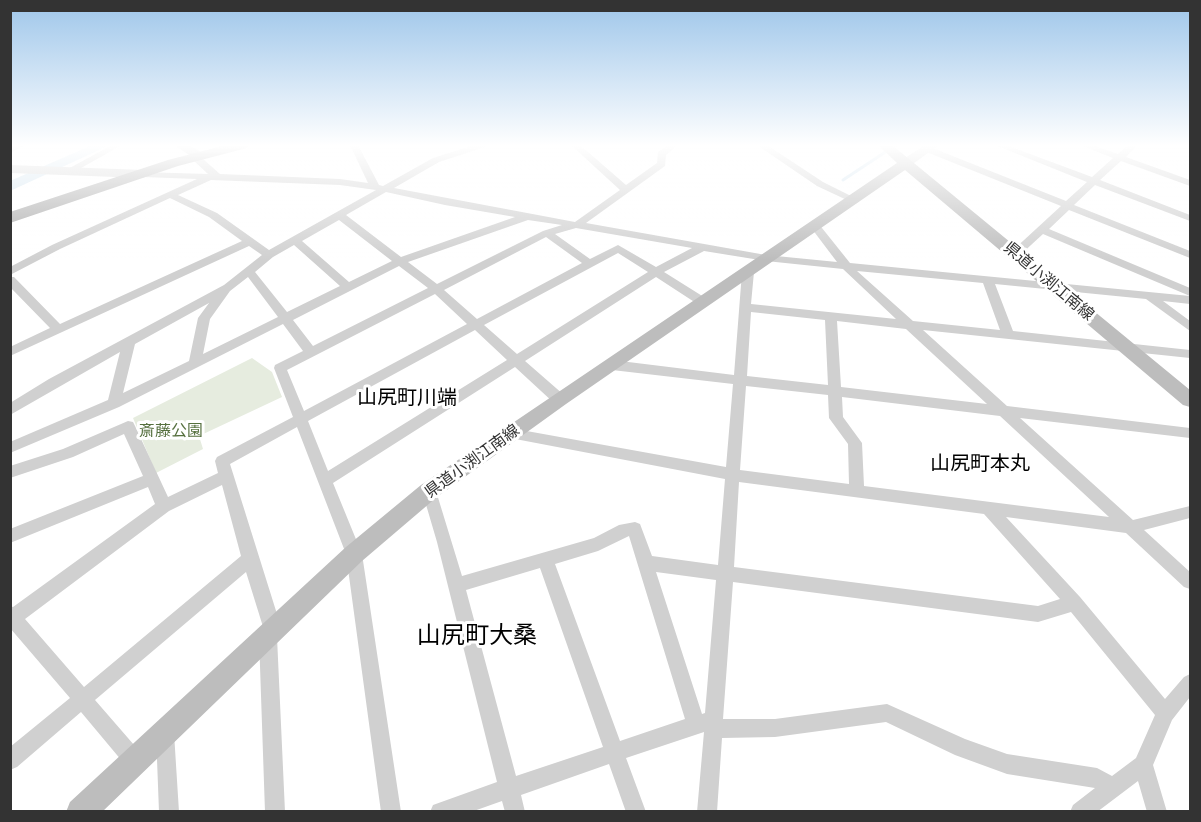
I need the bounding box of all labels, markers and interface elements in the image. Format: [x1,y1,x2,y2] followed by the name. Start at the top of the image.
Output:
[1000,238,1098,324] street label: 県道小渕江南線
[357,385,457,409] district label: 山尻町川端
[421,420,523,502] street label: 県道小渕江南線
[139,421,203,441] park label: 斎藤公園
[930,451,1030,475] district label: 山尻町本丸
[417,621,537,649] district label: 山尻町大桑

